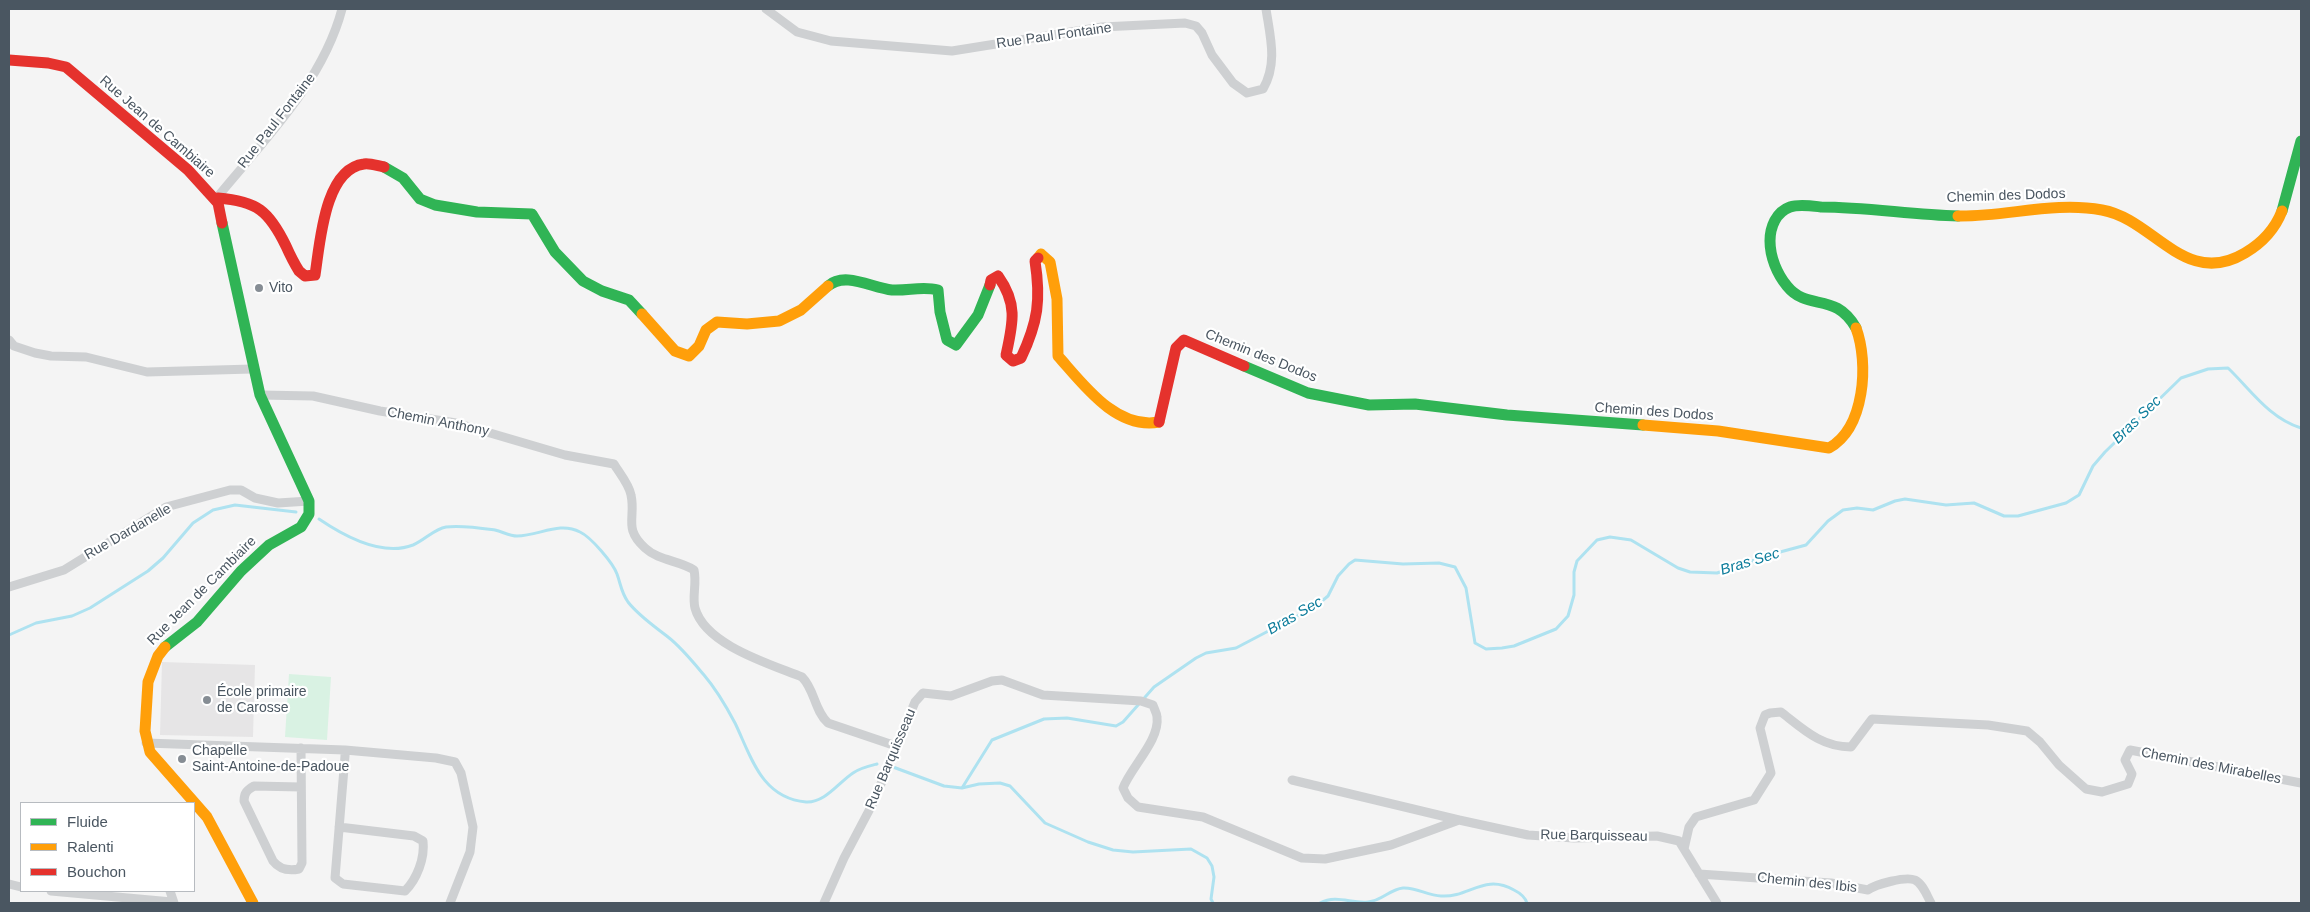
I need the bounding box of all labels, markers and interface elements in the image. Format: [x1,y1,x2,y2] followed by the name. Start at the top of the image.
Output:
[995,20,1113,52] street label: Rue Paul Fontaine
[235,70,319,172] street label: Rue Paul Fontaine
[96,72,218,182] street label: Rue Jean de Cambiaire
[1946,186,2066,206] street label: Chemin des Dodos
[269,280,293,296] place label: Vito
[253,282,265,294] marker: Vito
[1203,326,1319,386] street label: Chemin des Dodos
[2109,392,2165,448] water label: Bras Sec
[1594,399,1714,425] street label: Chemin des Dodos
[386,404,490,440] street label: Chemin Anthony
[82,500,174,564] street label: Rue Dardanelle
[144,533,260,649] street label: Rue Jean de Cambiaire
[1718,544,1782,580] water label: Bras Sec
[1264,593,1326,639] water label: Bras Sec
[217,684,306,716] place label: École primaire de Carosse
[201,694,213,706] marker: École primaire de Carosse
[862,706,920,812] street label: Rue Barquisseau
[192,743,349,776] place label: Chapelle Saint-Antoine-de-Padoue
[2140,744,2282,788] street label: Chemin des Mirabelles
[176,753,188,765] marker: Chapelle Saint-Antoine-de-Padoue
[20,802,195,892] legend
[67,813,108,830] text: Fluide
[1540,827,1648,845] street label: Rue Barquisseau
[67,838,114,855] text: Ralenti
[67,863,126,880] text: Bouchon
[1756,869,1858,897] street label: Chemin des Ibis

